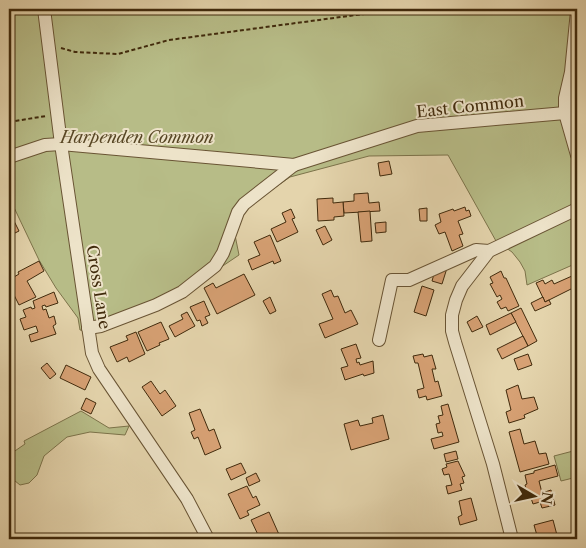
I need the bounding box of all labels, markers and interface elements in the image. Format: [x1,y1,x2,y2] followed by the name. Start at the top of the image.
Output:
[415,90,525,122] street label: East Common
[58,127,214,147] park label: Harpenden Common
[82,244,116,330] street label: Cross Lane
[508,470,558,520] north arrow
[537,491,557,505] text: N

